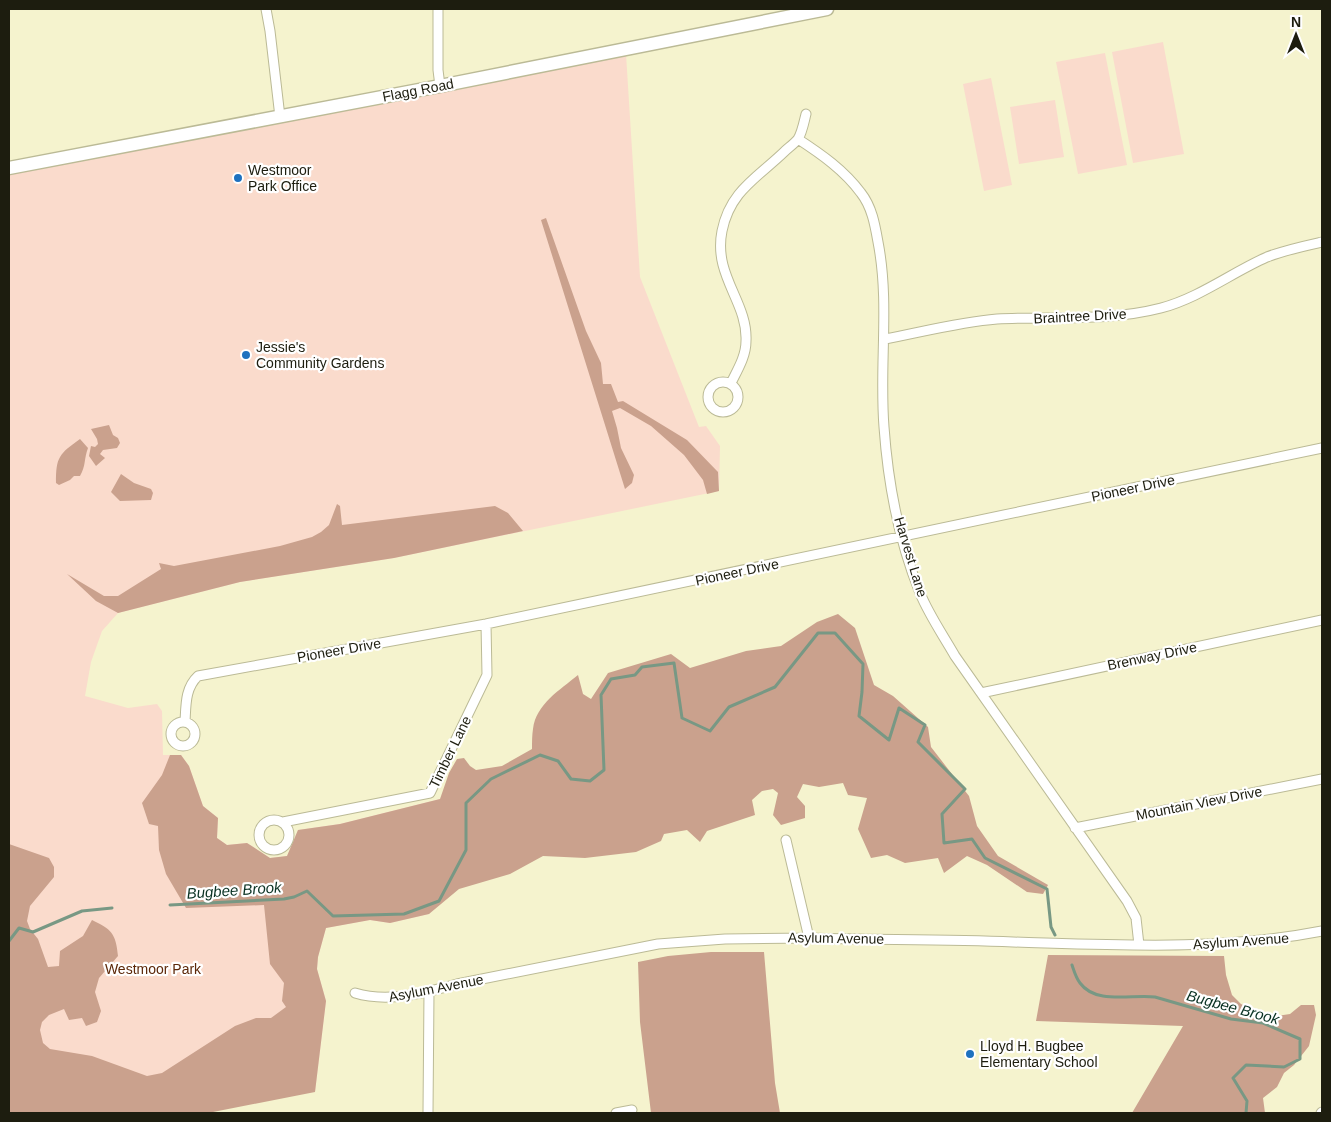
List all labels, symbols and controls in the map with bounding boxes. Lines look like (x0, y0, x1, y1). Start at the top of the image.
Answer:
north arrow (1271, 10, 1321, 60)
text: N (1291, 14, 1301, 30)
street label: Flagg Road (381, 75, 455, 105)
place label: Westmoor Park Office (248, 162, 317, 194)
marker: Westmoor Park Office (232, 172, 244, 184)
street label: Braintree Drive (1033, 306, 1127, 326)
place label: Jessie's Community Gardens (256, 339, 384, 371)
marker: Jessie's Community Gardens (240, 349, 252, 361)
street label: Pioneer Drive (1090, 471, 1176, 505)
street label: Harvest Lane (891, 515, 931, 599)
street label: Pioneer Drive (694, 555, 780, 589)
street label: Pioneer Drive (296, 635, 382, 665)
street label: Brenway Drive (1106, 639, 1198, 673)
street label: Timber Lane (426, 713, 474, 791)
street label: Mountain View Drive (1135, 783, 1264, 823)
water label: Bugbee Brook (186, 878, 284, 902)
street label: Asylum Avenue (788, 929, 884, 947)
street label: Asylum Avenue (1192, 930, 1290, 952)
park label: Westmoor Park (105, 961, 202, 977)
street label: Asylum Avenue (387, 971, 485, 1005)
water label: Bugbee Brook (1185, 986, 1283, 1028)
place label: Lloyd H. Bugbee Elementary School (980, 1038, 1098, 1070)
marker: Lloyd H. Bugbee Elementary School (964, 1048, 976, 1060)

